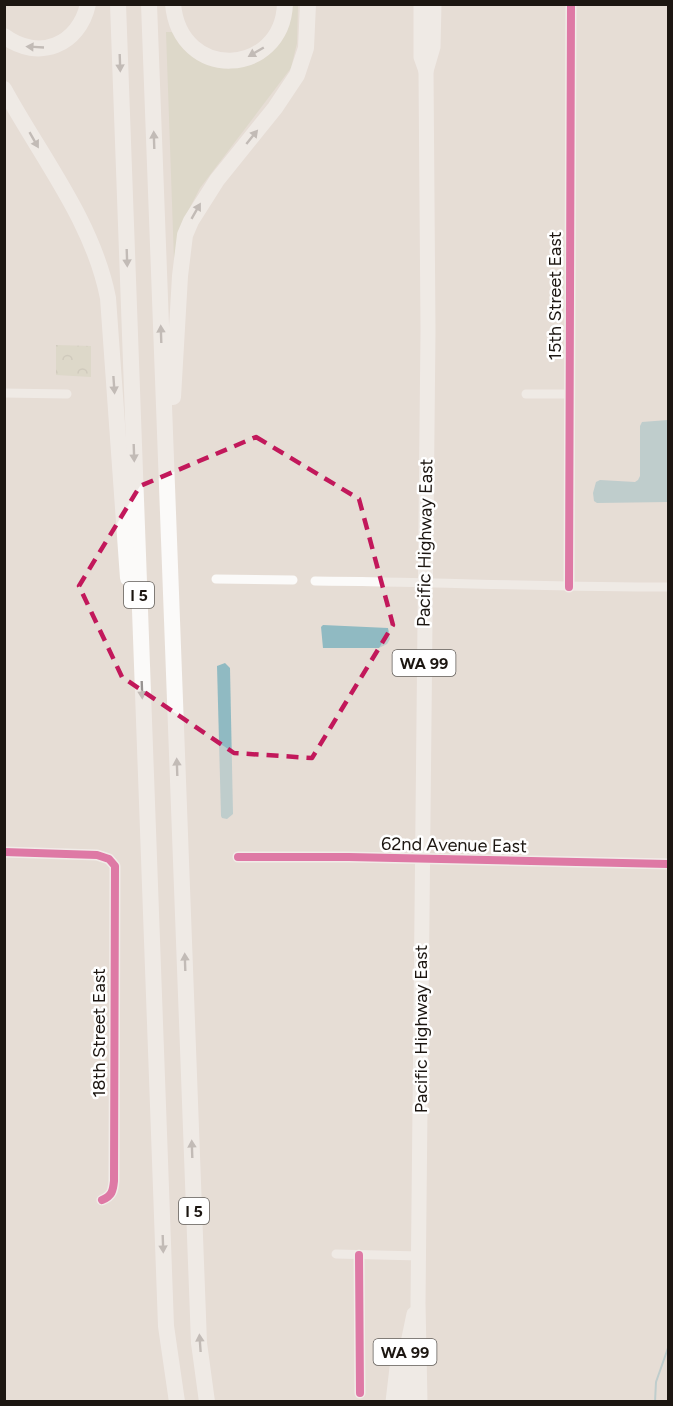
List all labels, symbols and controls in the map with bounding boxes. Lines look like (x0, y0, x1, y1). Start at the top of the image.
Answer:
one-way arrow (26, 43, 45, 52)
one-way arrow (247, 47, 264, 57)
one-way arrow (115, 53, 124, 72)
one-way arrow (149, 130, 159, 149)
one-way arrow (245, 130, 257, 145)
one-way arrow (28, 132, 39, 148)
one-way arrow (191, 203, 202, 219)
street label: 15th Street East (544, 231, 566, 360)
one-way arrow (122, 248, 131, 267)
one-way arrow (156, 325, 165, 344)
one-way arrow (109, 375, 119, 394)
one-way arrow (129, 443, 138, 462)
street label: Pacific Highway East (413, 458, 437, 627)
road number: I 5 (124, 582, 154, 608)
road number: WA 99 (392, 650, 456, 676)
one-way arrow (137, 680, 146, 699)
one-way arrow (172, 758, 182, 777)
street label: 62nd Avenue East (381, 833, 527, 857)
street label: Pacific Highway East (410, 945, 432, 1113)
one-way arrow (180, 953, 189, 972)
street label: 18th Street East (88, 968, 110, 1098)
one-way arrow (187, 1139, 196, 1158)
road number: I 5 (179, 1198, 209, 1224)
one-way arrow (158, 1234, 168, 1253)
one-way arrow (195, 1334, 204, 1353)
road number: WA 99 (374, 1339, 436, 1365)

